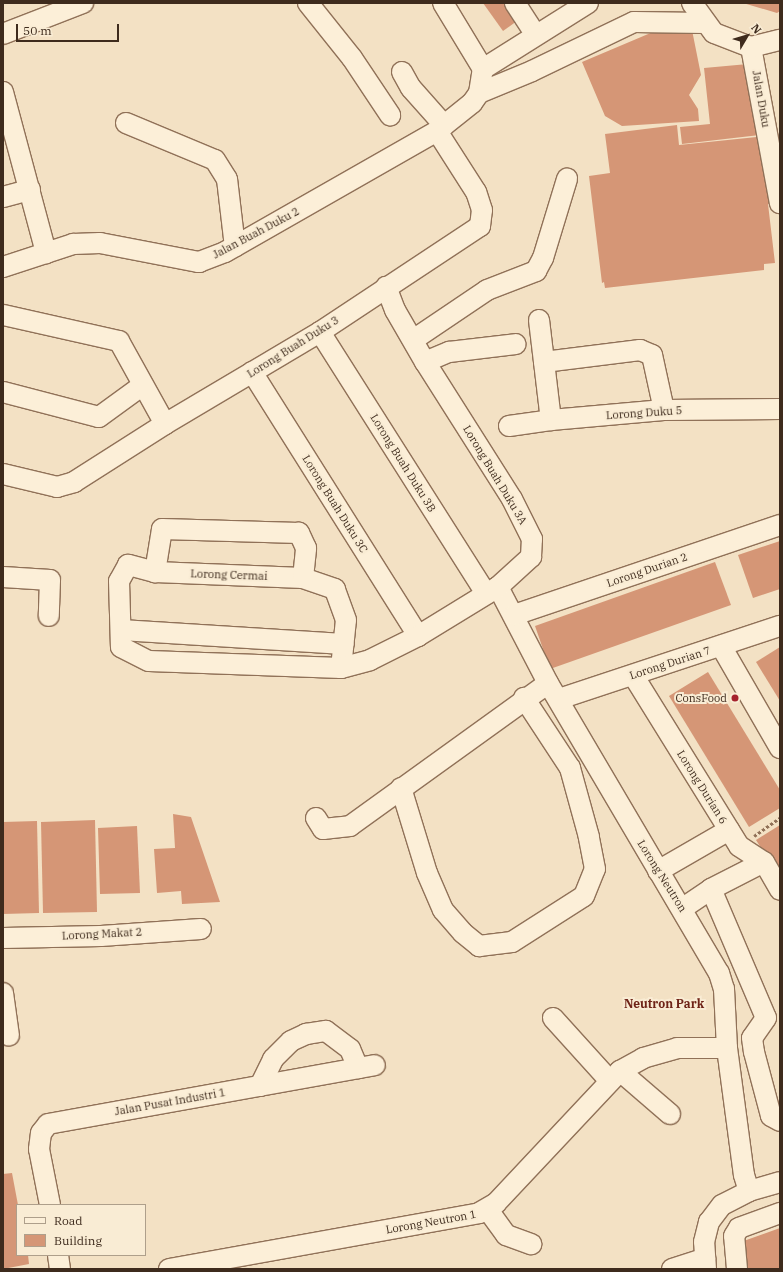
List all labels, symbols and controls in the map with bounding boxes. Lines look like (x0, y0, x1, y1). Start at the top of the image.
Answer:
scale bar (18, 16, 121, 42)
north arrow (727, 16, 767, 56)
text: N (748, 21, 765, 36)
text: 50 m (23, 23, 52, 38)
street label: Jalan Duku (750, 70, 772, 128)
street label: Jalan Buah Duku 2 (210, 205, 302, 261)
street label: Lorong Buah Duku 3 (245, 313, 341, 381)
street label: Lorong Duku 5 (606, 404, 682, 422)
street label: Lorong Buah Duku 3B (367, 412, 439, 514)
street label: Lorong Buah Duku 3A (460, 423, 530, 527)
street label: Lorong Buah Duku 3C (299, 453, 371, 555)
street label: Lorong Durian 2 (605, 550, 689, 590)
street label: Lorong Cermai (190, 567, 268, 583)
street label: Lorong Durian 7 (628, 644, 712, 682)
place label: ConsFood (676, 691, 727, 705)
marker: ConsFood (730, 693, 740, 703)
street label: Lorong Durian 6 (674, 748, 730, 826)
street label: Lorong Neutron (635, 837, 689, 915)
street label: Lorong Makat 2 (62, 925, 142, 943)
district label: Neutron Park (624, 997, 704, 1011)
street label: Jalan Pusat Industri 1 (114, 1086, 226, 1118)
legend (16, 1204, 146, 1256)
street label: Lorong Neutron 1 (385, 1208, 477, 1236)
text: Road (54, 1213, 83, 1228)
text: Building (54, 1233, 102, 1248)

